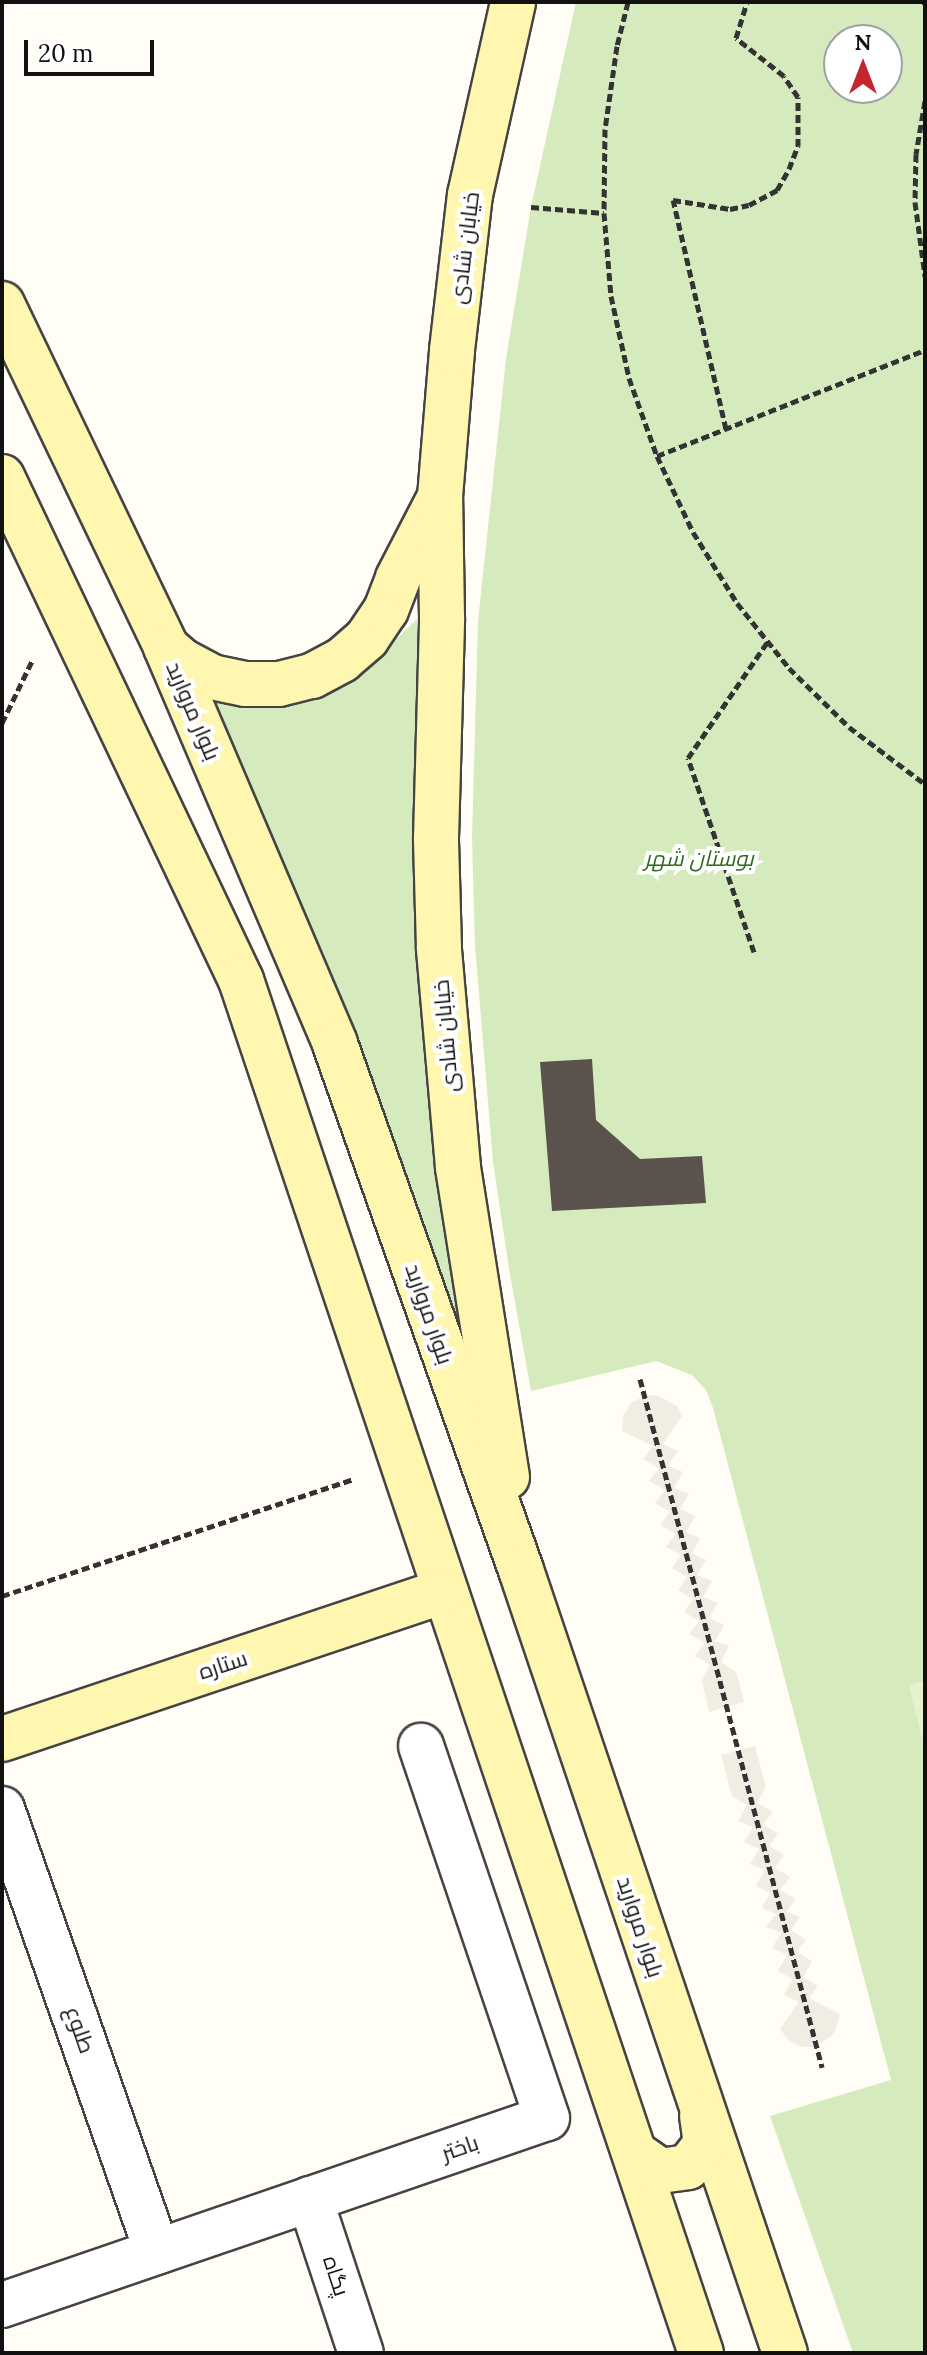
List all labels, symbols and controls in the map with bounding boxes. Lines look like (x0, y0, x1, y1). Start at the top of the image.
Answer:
scale bar (28, 24, 158, 74)
north arrow (823, 24, 903, 104)
text: N (854, 28, 872, 56)
text: 20 m (38, 38, 94, 69)
street label: خیابان شادی (445, 190, 485, 306)
street label: بلوار مروارید (160, 658, 226, 764)
park label: بوستان شهر (644, 846, 754, 872)
street label: خیابان شادی (428, 979, 464, 1093)
street label: بلوار مروارید (399, 1260, 459, 1368)
street label: ستاره (195, 1645, 251, 1685)
street label: بلوار مروارید (611, 1873, 669, 1981)
street label: طلوع (60, 2003, 100, 2057)
street label: باختر (438, 2129, 482, 2167)
street label: پگاه (317, 2253, 355, 2299)

